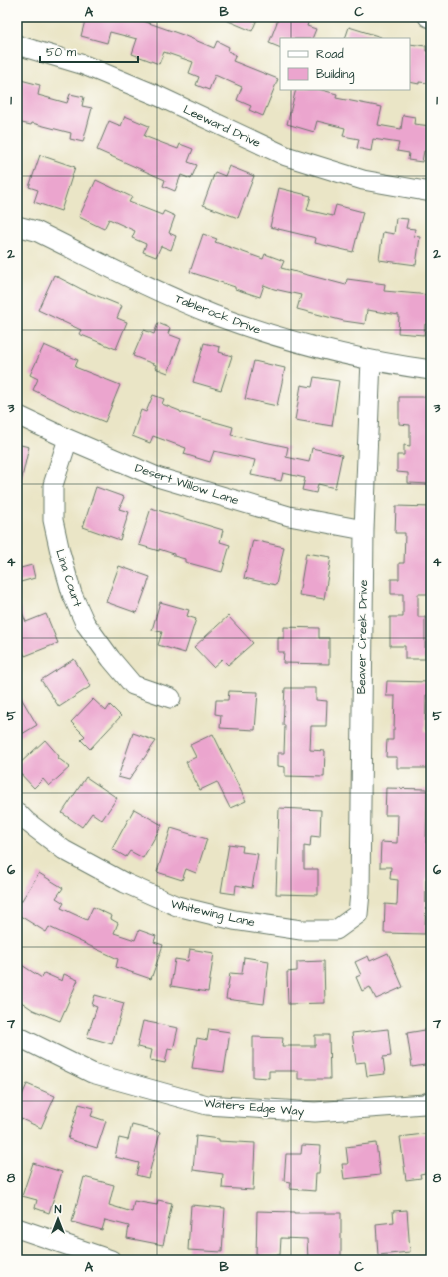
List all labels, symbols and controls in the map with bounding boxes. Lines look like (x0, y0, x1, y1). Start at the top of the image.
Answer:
text: A (85, 3, 94, 21)
text: B (219, 3, 229, 21)
text: C (354, 3, 364, 21)
scale bar (40, 38, 138, 64)
legend (280, 38, 410, 90)
text: 50 m (46, 44, 77, 61)
text: Road (316, 46, 344, 63)
text: Building (316, 66, 354, 84)
text: 1 (10, 91, 12, 109)
text: 1 (436, 91, 438, 109)
street label: Leeward Drive (180, 101, 264, 152)
text: 2 (6, 245, 15, 263)
text: 2 (432, 245, 441, 263)
street label: Tablerock Drive (172, 290, 264, 339)
text: 3 (7, 399, 15, 417)
text: 3 (433, 399, 441, 417)
street label: Desert Willow Lane (133, 460, 241, 509)
street label: Lina Court (51, 547, 86, 609)
text: 4 (7, 553, 16, 571)
text: 4 (433, 553, 442, 571)
street label: Beaver Creek Drive (353, 579, 372, 694)
text: 5 (6, 707, 16, 725)
text: 5 (432, 707, 442, 725)
text: 6 (7, 861, 16, 879)
text: 6 (433, 861, 442, 879)
street label: Whitewing Lane (169, 896, 257, 933)
text: 7 (6, 1015, 16, 1033)
text: 7 (432, 1015, 442, 1033)
street label: Waters Edge Way (203, 1095, 305, 1121)
text: 8 (7, 1169, 16, 1187)
text: 8 (433, 1169, 442, 1187)
north arrow (38, 1199, 78, 1239)
text: N (55, 1202, 62, 1217)
text: A (85, 1258, 94, 1276)
text: B (219, 1258, 229, 1276)
text: C (354, 1258, 364, 1276)

